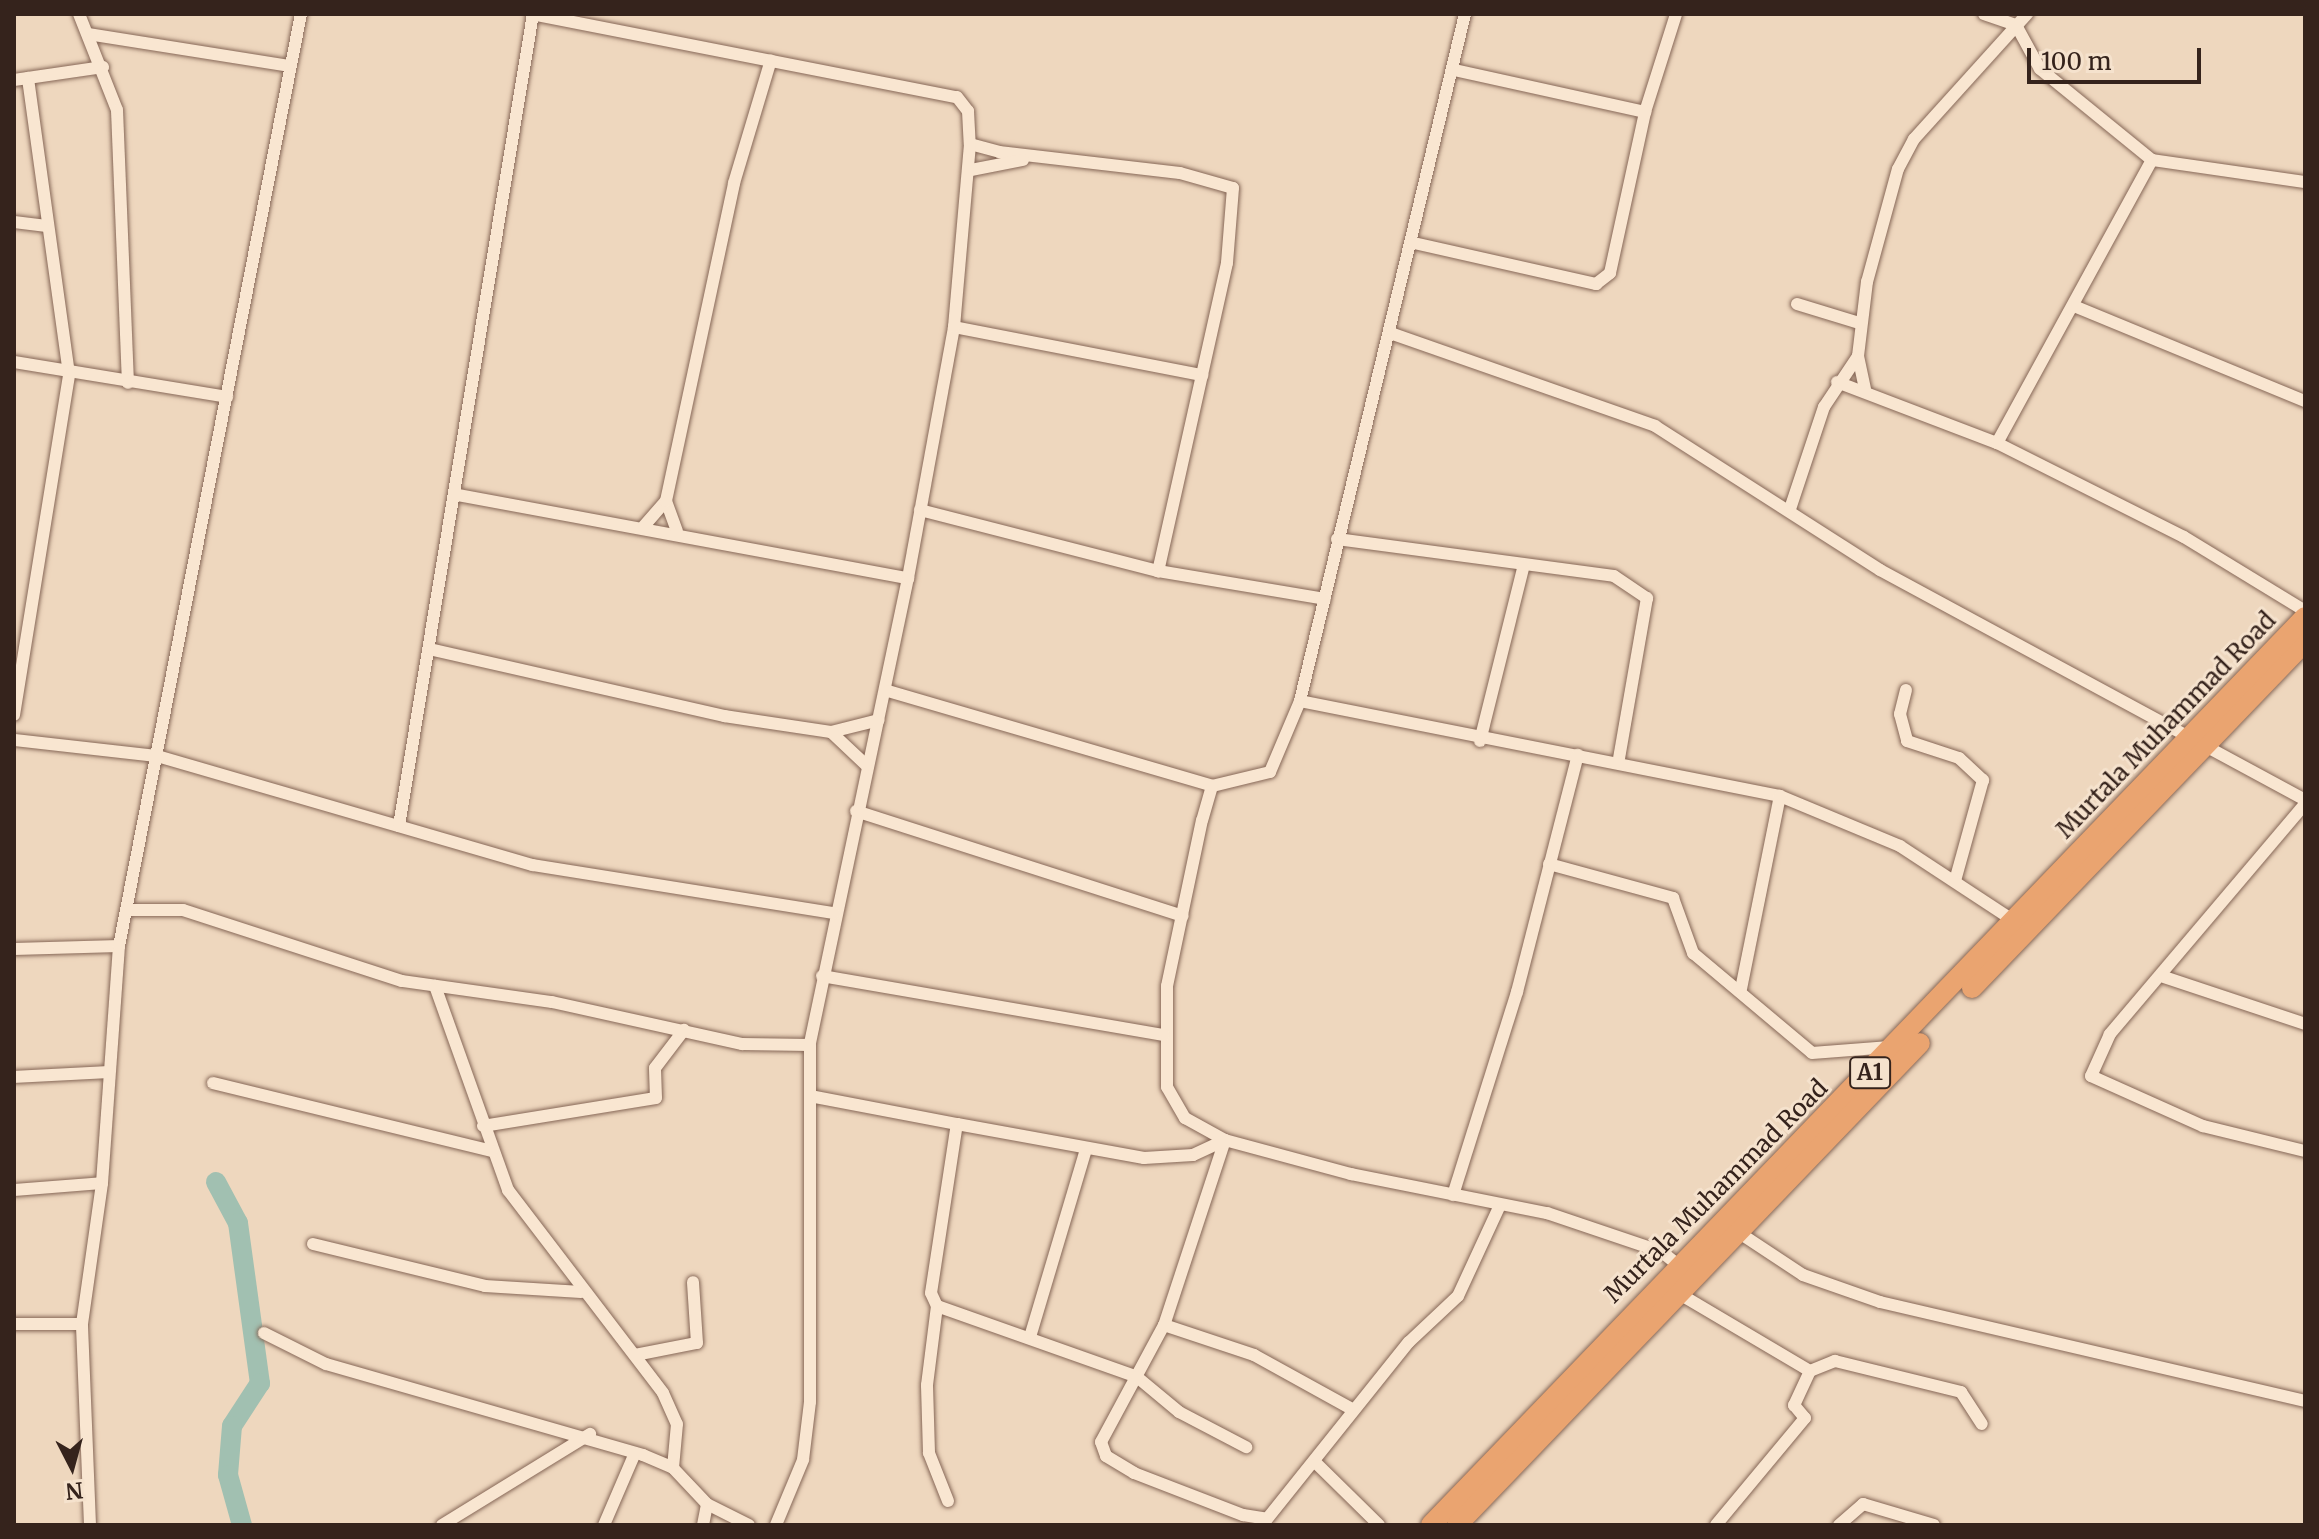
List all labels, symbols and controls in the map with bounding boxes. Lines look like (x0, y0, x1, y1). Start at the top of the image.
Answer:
scale bar (2031, 32, 2205, 82)
text: 100 m (2041, 46, 2111, 77)
street label: Murtala Muhammad Road (2050, 606, 2282, 844)
road number: A1 (1848, 1055, 1892, 1091)
street label: Murtala Muhammad Road (1599, 1074, 1833, 1308)
north arrow (32, 1427, 112, 1507)
text: N (64, 1476, 85, 1506)

